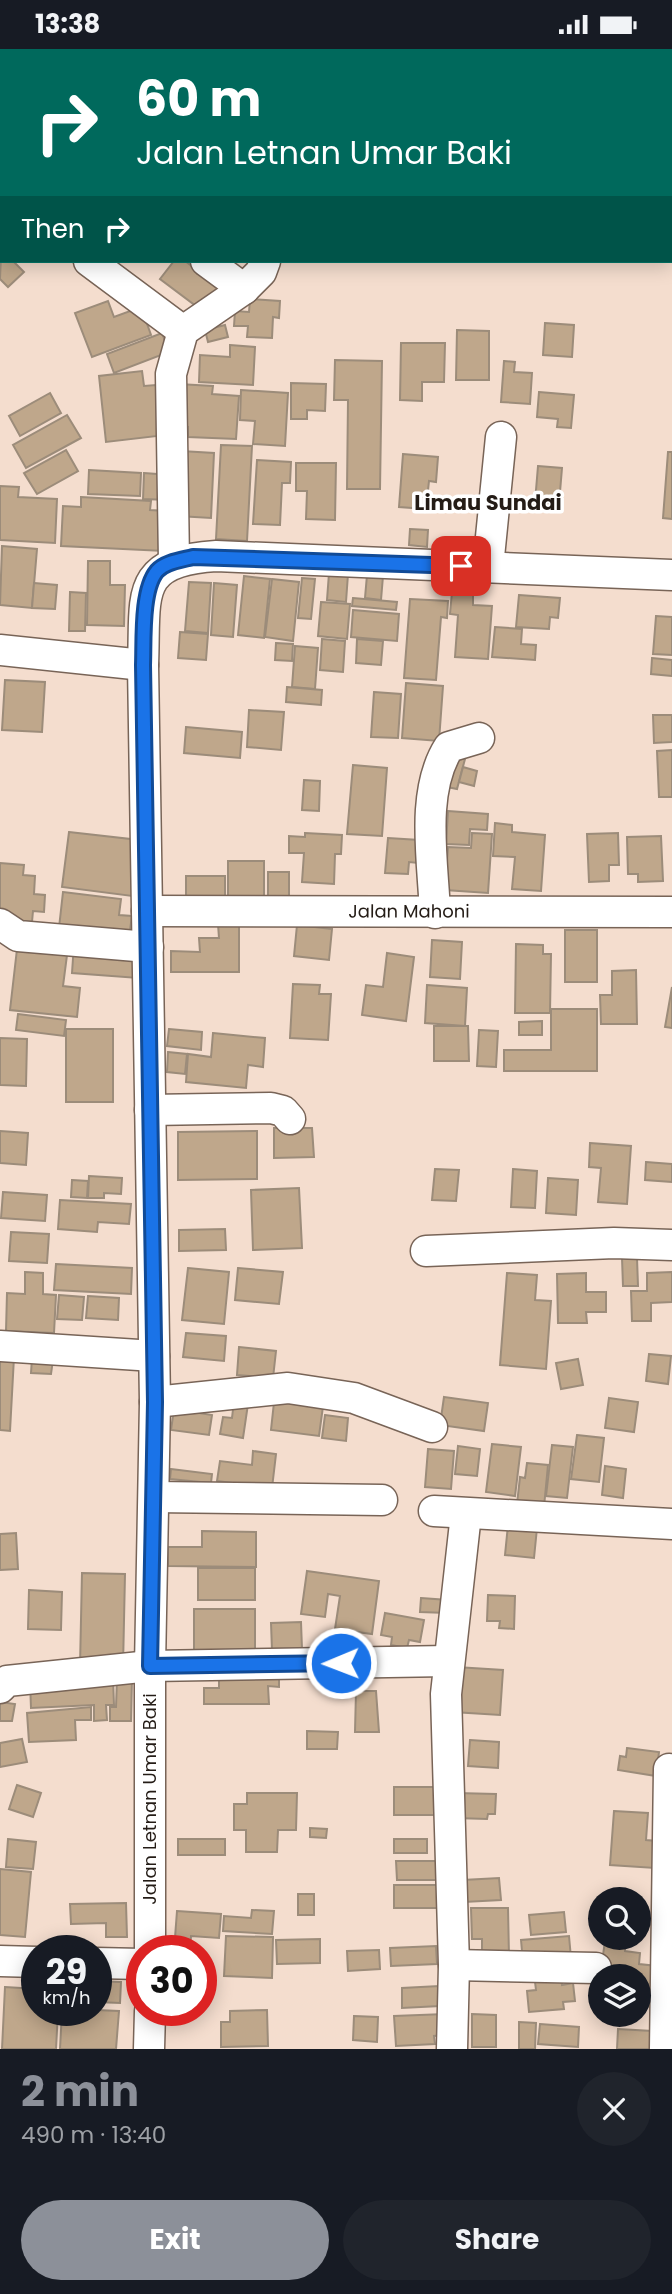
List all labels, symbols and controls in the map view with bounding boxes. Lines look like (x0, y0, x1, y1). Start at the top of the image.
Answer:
text: 13:38 (35, 6, 100, 42)
text: 60 m (136, 65, 261, 133)
icon: right (21, 77, 112, 168)
text: Jalan Letnan Umar Baki (136, 130, 512, 175)
icon: right (98, 210, 136, 248)
text: Then (21, 211, 84, 247)
district label: Limau Sundai (414, 488, 562, 517)
pin (431, 536, 491, 596)
icon: arrive (442, 547, 480, 585)
street label: Jalan Mahoni (348, 898, 470, 924)
position arrow (304, 1626, 378, 1700)
street label: Jalan Letnan Umar Baki (137, 1693, 162, 1905)
map controls (588, 1887, 651, 2027)
button: search (588, 1887, 651, 1950)
speed limit sign: 30 (126, 1935, 217, 2026)
text: 29 (46, 1947, 87, 1996)
button: layers (588, 1964, 651, 2027)
text: km/h (43, 1985, 90, 2010)
text: 2 min (21, 2062, 139, 2121)
button: close (577, 2072, 651, 2146)
text: 490 m · 13:40 (21, 2119, 166, 2151)
button: Exit (21, 2200, 329, 2280)
button: Share (343, 2200, 651, 2280)

